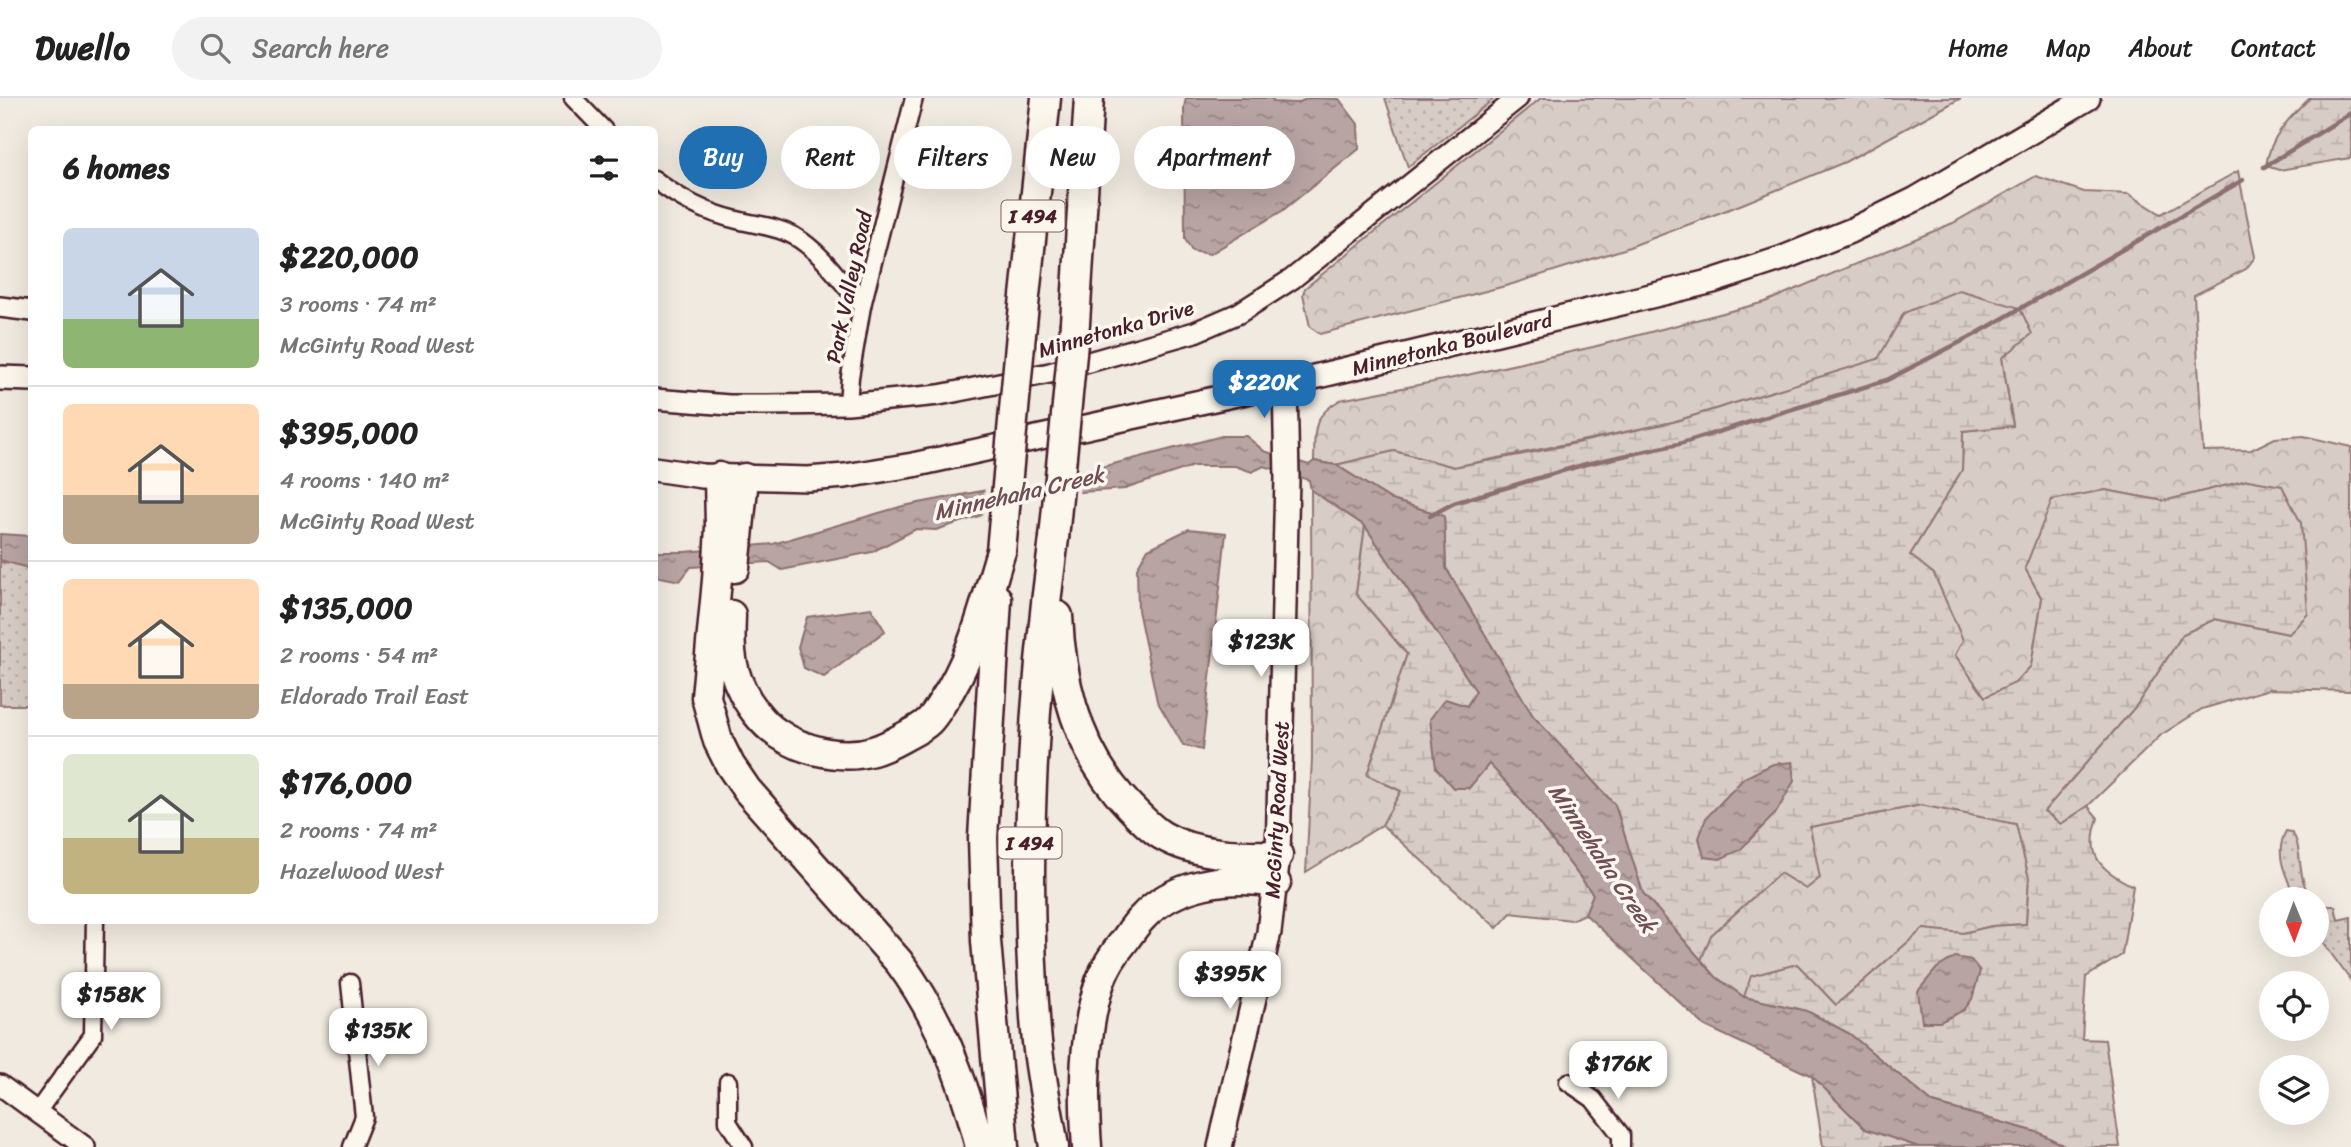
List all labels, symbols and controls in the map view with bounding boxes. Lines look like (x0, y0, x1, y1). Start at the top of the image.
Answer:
search box (172, 17, 662, 80)
text: Dwello (35, 19, 130, 77)
text: Search here (252, 25, 389, 71)
text: Home (1948, 27, 2008, 69)
text: Map (2046, 27, 2090, 69)
text: About (2128, 27, 2193, 69)
text: Contact (2231, 27, 2316, 69)
icon: search (196, 29, 234, 67)
chip: Buy (679, 126, 767, 189)
chip: Rent (781, 126, 880, 189)
chip: Filters (894, 126, 1012, 189)
chip: New (1026, 126, 1120, 189)
chip: Apartment (1134, 126, 1295, 189)
text: 6 homes (63, 141, 170, 195)
icon: filters (585, 149, 623, 187)
road number: I 494 (1002, 200, 1064, 232)
street label: Park Valley Road (814, 205, 884, 367)
text: $220,000 (280, 230, 419, 284)
icon: home (119, 256, 203, 340)
text: 3 rooms · 74 m² (280, 284, 437, 325)
street label: Minnetonka Drive (1034, 289, 1198, 369)
street label: Minnetonka Boulevard (1348, 300, 1558, 387)
text: McGinty Road West (280, 325, 475, 366)
pin: $220K (1215, 360, 1313, 420)
text: $220K (1229, 362, 1299, 403)
text: $395,000 (280, 406, 418, 460)
icon: home (119, 432, 203, 516)
water label: Minnehaha Creek (930, 454, 1110, 533)
text: 4 rooms · 140 m² (280, 460, 450, 501)
text: McGinty Road West (280, 501, 475, 542)
text: $135,000 (280, 581, 413, 635)
icon: home (119, 607, 203, 691)
pin: $123K (1212, 620, 1310, 679)
text: $123K (1228, 621, 1294, 662)
text: 2 rooms · 54 m² (280, 635, 438, 676)
text: Eldorado Trail East (280, 676, 469, 717)
street label: McGinty Road West (1253, 720, 1301, 900)
text: $176,000 (280, 756, 412, 810)
water label: Minnehaha Creek (1537, 775, 1669, 943)
icon: home (119, 782, 203, 866)
text: 2 rooms · 74 m² (280, 810, 437, 851)
road number: I 494 (998, 828, 1062, 858)
text: Hazelwood West (280, 851, 444, 892)
north arrow (2259, 887, 2329, 957)
map controls (2259, 887, 2329, 1125)
pin: $395K (1181, 951, 1279, 1011)
text: $395K (1195, 953, 1265, 994)
button: locate (2259, 971, 2329, 1041)
pin: $158K (62, 972, 160, 1032)
text: $158K (77, 974, 145, 1015)
pin: $135K (329, 1009, 427, 1068)
text: $135K (345, 1010, 411, 1051)
pin: $176K (1569, 1042, 1667, 1101)
text: $176K (1585, 1043, 1651, 1084)
button: layers (2259, 1055, 2329, 1125)

